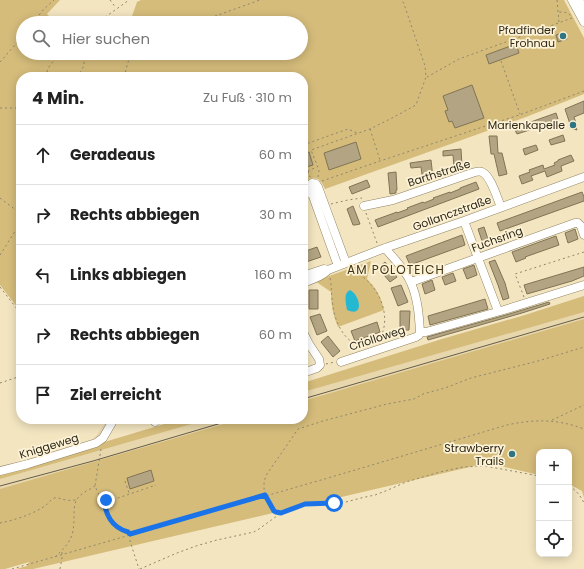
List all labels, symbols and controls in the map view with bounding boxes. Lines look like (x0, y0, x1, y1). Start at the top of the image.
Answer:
search box (16, 16, 308, 60)
place label: Pfadfinder Frohnau (498, 22, 555, 51)
icon: search (30, 27, 52, 49)
text: Hier suchen (62, 28, 150, 49)
marker: Pfadfinder Frohnau (558, 31, 568, 41)
text: 4 Min. (32, 86, 84, 110)
text: Zu Fuß · 310 m (203, 88, 292, 107)
place label: Marienkapelle (488, 117, 565, 133)
marker: Marienkapelle (568, 120, 578, 130)
icon: ahead (32, 144, 54, 166)
text: Geradeaus (70, 144, 155, 165)
text: 60 m (259, 145, 292, 164)
street label: Barthstraße (406, 155, 473, 191)
street label: Gollanczstraße (410, 191, 494, 235)
icon: right (32, 204, 54, 226)
text: Rechts abbiegen (70, 204, 200, 225)
text: 30 m (259, 205, 292, 224)
street label: Fuchsring (469, 222, 525, 256)
district label: AM POLOTEICH (347, 261, 445, 278)
icon: left (32, 264, 54, 286)
text: Links abbiegen (70, 264, 186, 285)
text: 160 m (255, 265, 292, 284)
street label: Criolloweg (347, 321, 407, 355)
icon: right (32, 324, 54, 346)
text: Rechts abbiegen (70, 324, 200, 345)
text: 60 m (259, 325, 292, 344)
icon: arrive (32, 384, 54, 406)
text: Ziel erreicht (70, 384, 161, 405)
street label: Kniggeweg (17, 429, 81, 463)
place label: Strawberry Trails (444, 440, 505, 469)
marker: Strawberry Trails (507, 449, 517, 459)
map controls (536, 449, 572, 557)
button: + (536, 449, 572, 485)
button: − (536, 485, 572, 521)
route end (97, 491, 115, 509)
route start (325, 494, 343, 512)
button: locate (536, 521, 572, 557)

